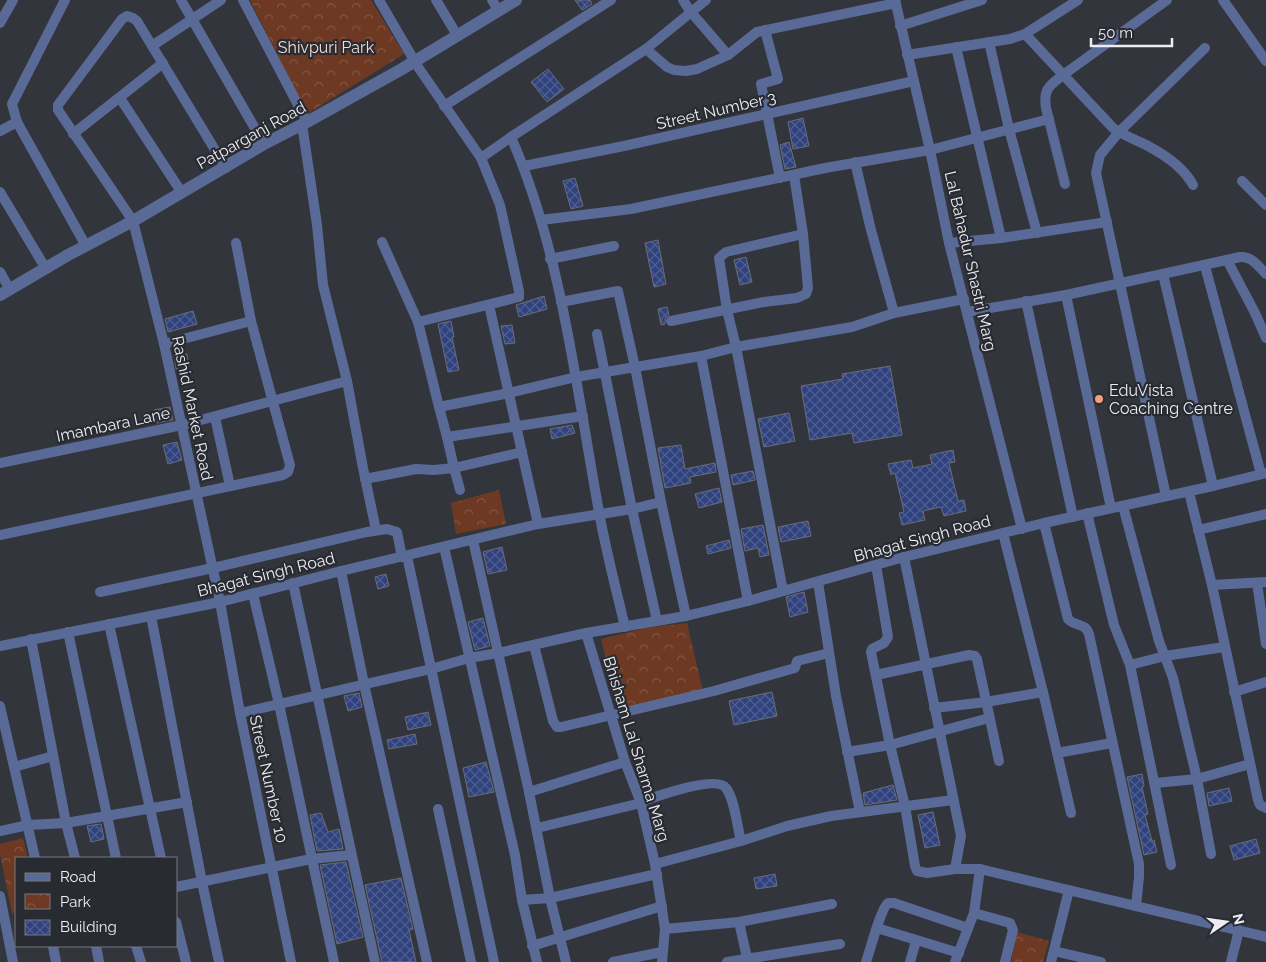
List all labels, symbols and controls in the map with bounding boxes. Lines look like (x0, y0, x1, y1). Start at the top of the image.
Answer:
scale bar (1091, 15, 1172, 47)
text: 50 m (1098, 24, 1133, 42)
park label: Shivpuri Park (278, 38, 375, 57)
street label: Street Number 3 (654, 87, 778, 133)
street label: Patparganj Road (193, 98, 309, 173)
street label: Lal Bahadur Shastri Marg (941, 169, 1000, 353)
street label: Rashid Market Road (168, 334, 217, 482)
place label: EduVista Coaching Centre (1109, 381, 1233, 418)
marker: EduVista Coaching Centre (1093, 393, 1105, 405)
street label: Imambara Lane (54, 403, 172, 446)
street label: Bhagat Singh Road (852, 511, 993, 566)
street label: Bhagat Singh Road (195, 548, 337, 601)
street label: Bhisham Lal Sharma Marg (599, 654, 674, 844)
street label: Street Number 10 (246, 713, 291, 845)
legend (15, 857, 178, 947)
text: Road (60, 868, 96, 886)
text: Park (60, 893, 91, 911)
north arrow (1201, 897, 1251, 947)
text: N (1230, 912, 1248, 926)
text: Building (60, 918, 117, 936)

